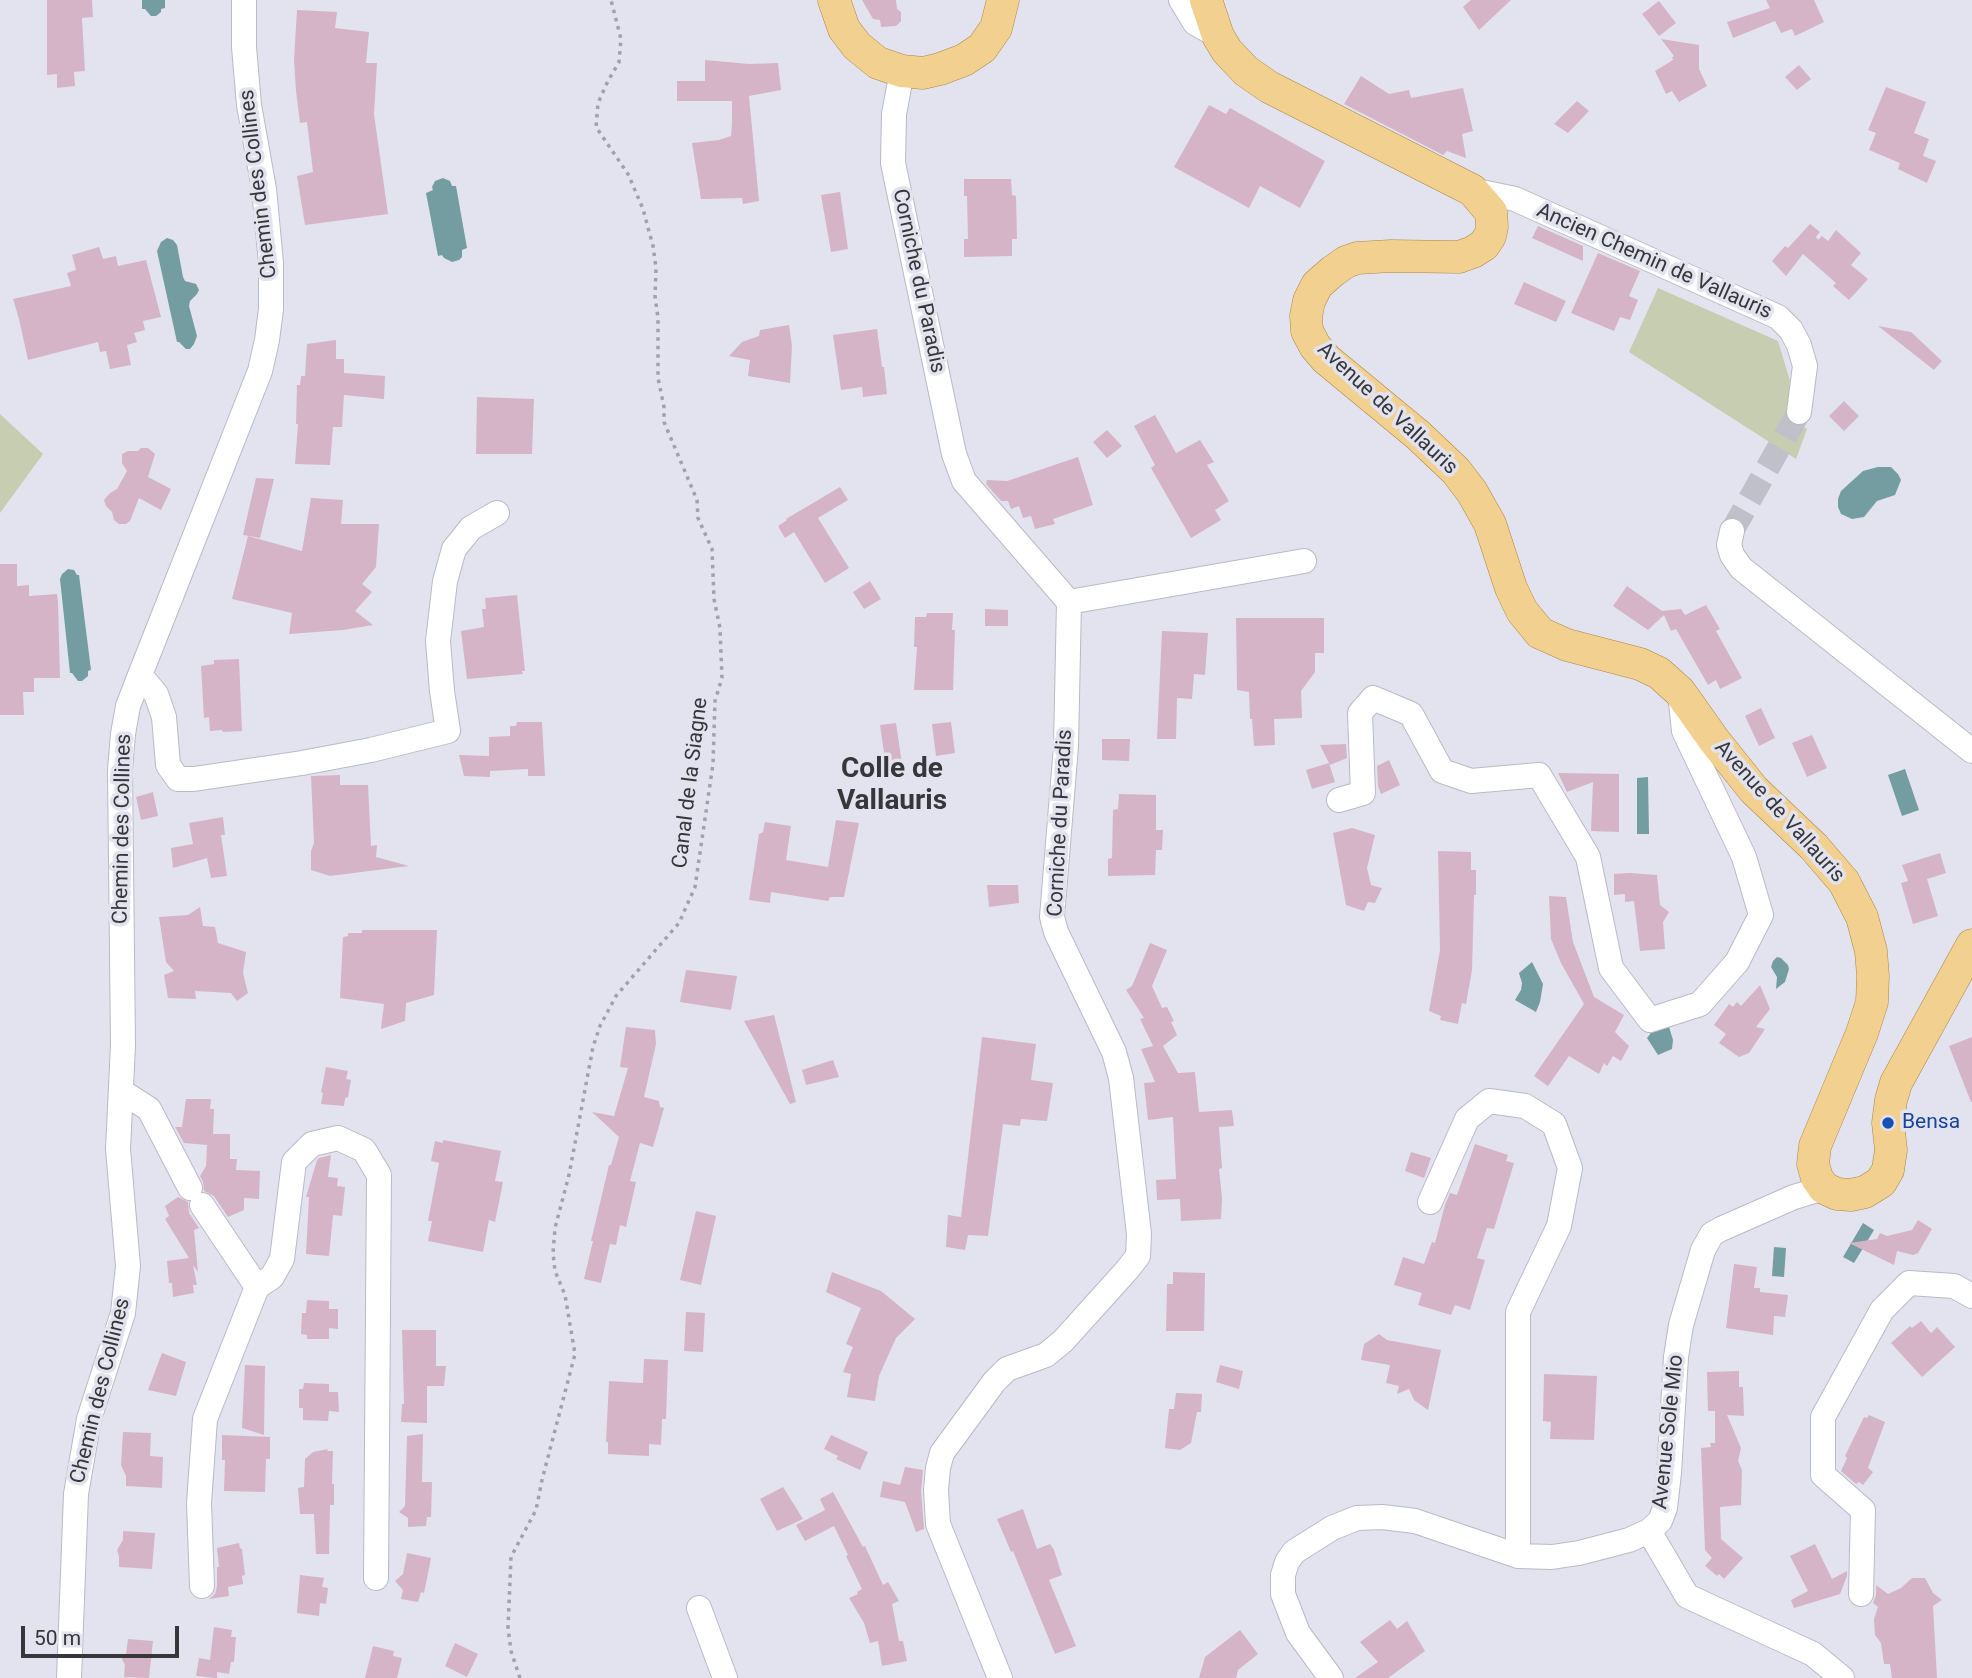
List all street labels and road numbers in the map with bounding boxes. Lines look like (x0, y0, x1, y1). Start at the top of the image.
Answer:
street label: Chemin des Collines (235, 88, 283, 280)
street label: Corniche du Paradis (886, 187, 950, 375)
street label: Ancien Chemin de Vallauris (1532, 199, 1776, 325)
street label: Avenue de Vallauris (1312, 337, 1462, 481)
street label: Canal de la Siagne (668, 696, 714, 870)
street label: Corniche du Paradis (1044, 729, 1078, 917)
street label: Chemin des Collines (109, 734, 137, 924)
street label: Avenue de Vallauris (1709, 736, 1849, 888)
street label: Chemin des Collines (66, 1296, 136, 1486)
street label: Avenue Sole Mio (1648, 1354, 1690, 1510)

